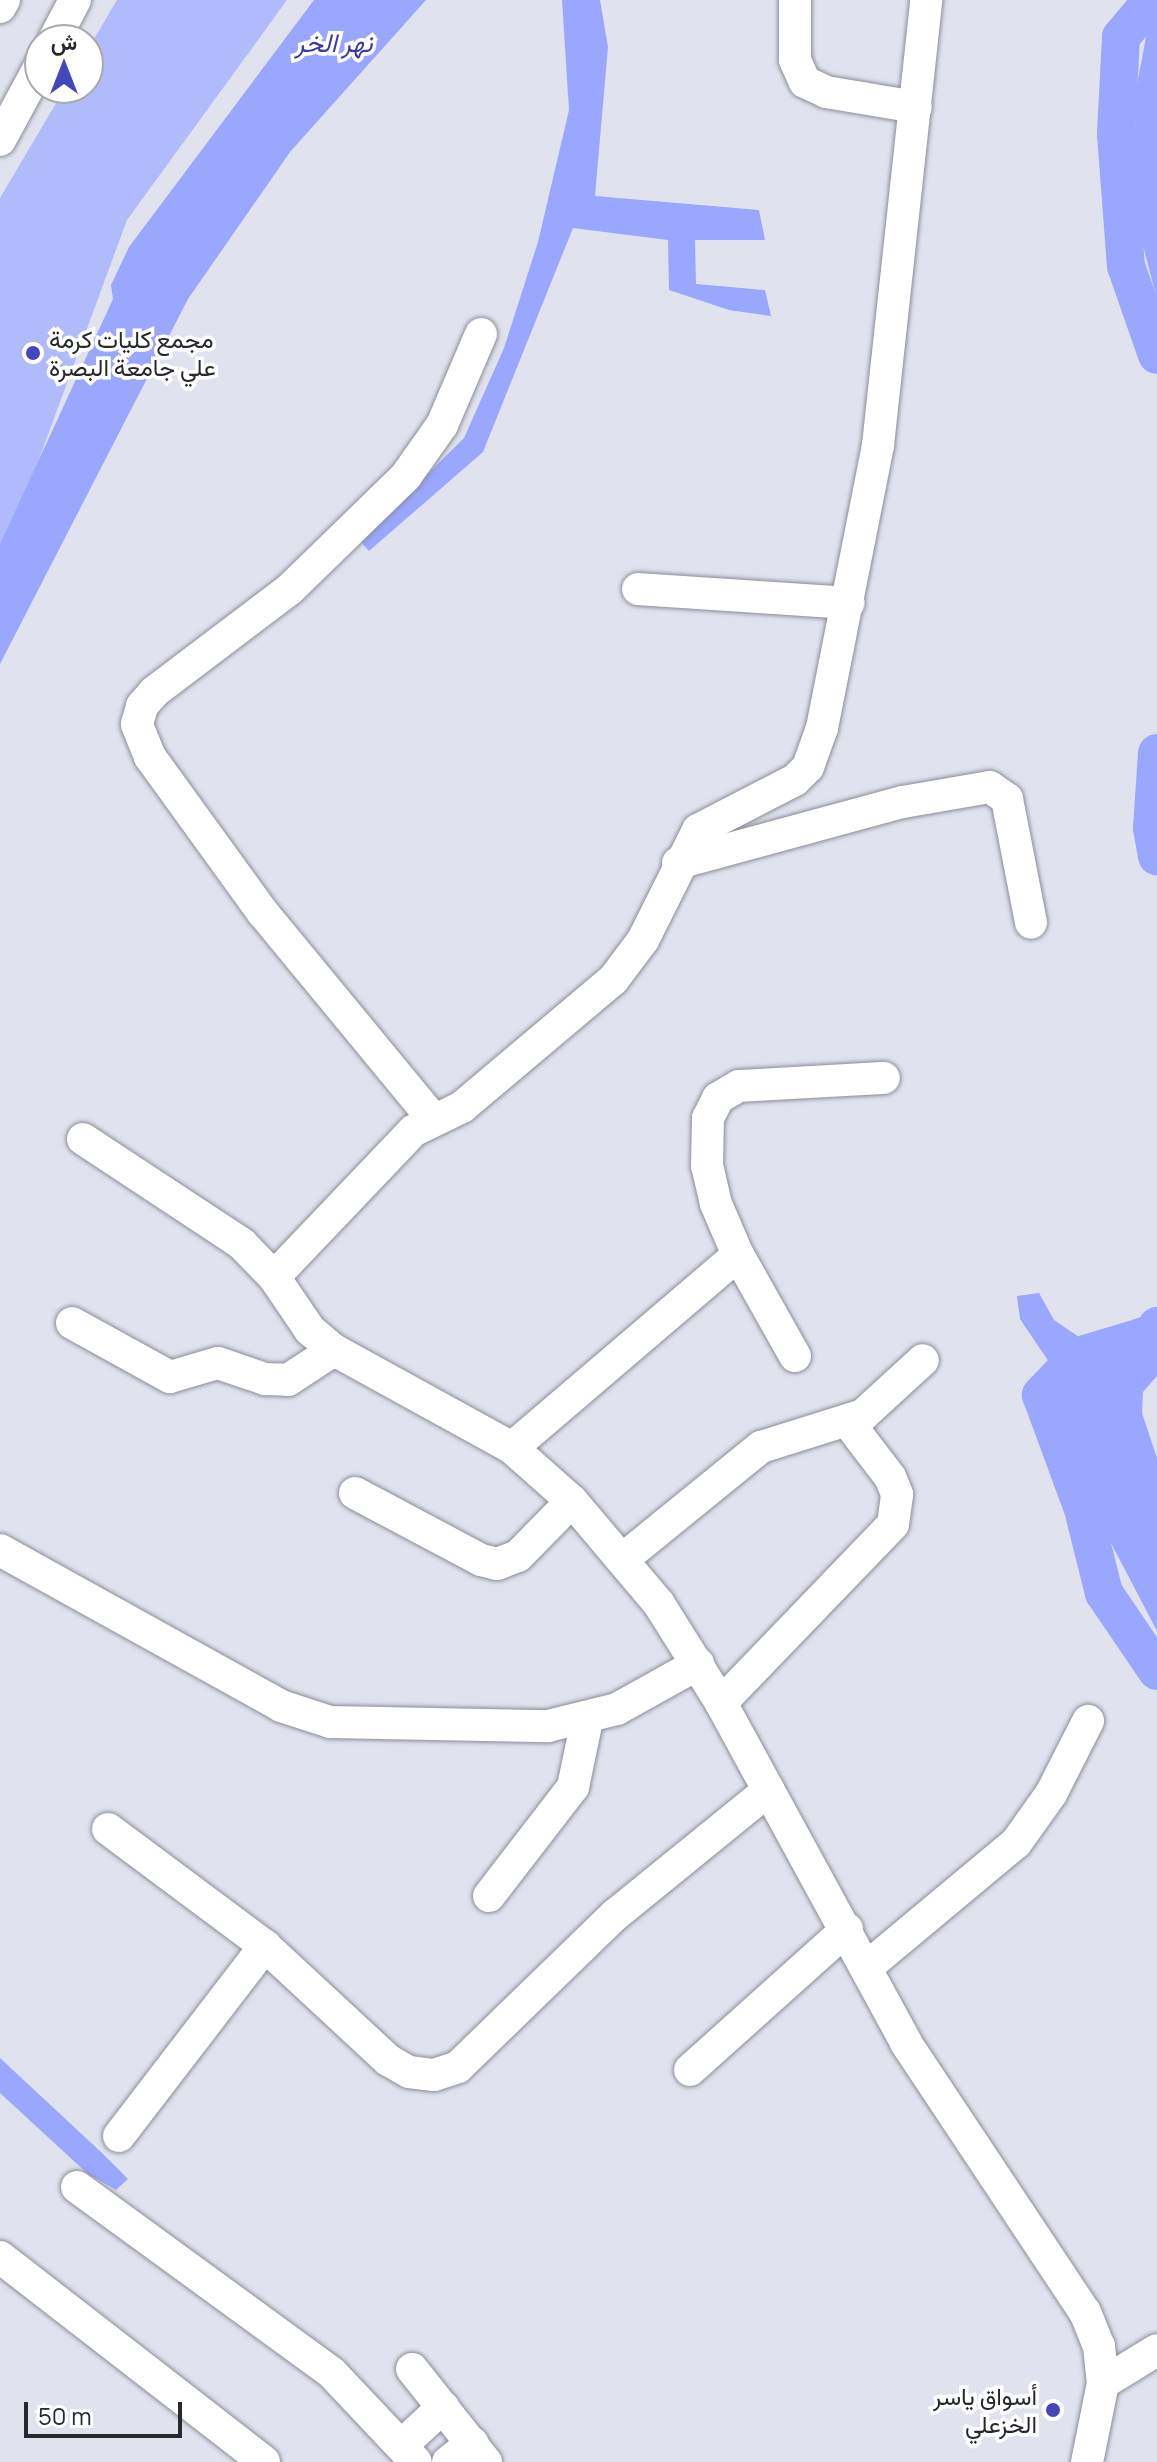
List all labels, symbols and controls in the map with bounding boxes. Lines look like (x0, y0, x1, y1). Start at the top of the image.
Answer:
north arrow (24, 24, 104, 104)
text: ش (51, 27, 77, 57)
water label: نهر الخر (296, 27, 372, 59)
place label: مجمع كليات كرمة علي جامعة البصرة (49, 325, 216, 381)
marker: مجمع كليات كرمة علي جامعة البصرة (24, 344, 42, 362)
place label: أسواق ياسر الخزعلي (933, 2382, 1037, 2438)
scale bar (28, 2386, 186, 2436)
text: 50 m (38, 2399, 92, 2432)
marker: أسواق ياسر الخزعلي (1044, 2401, 1062, 2419)

